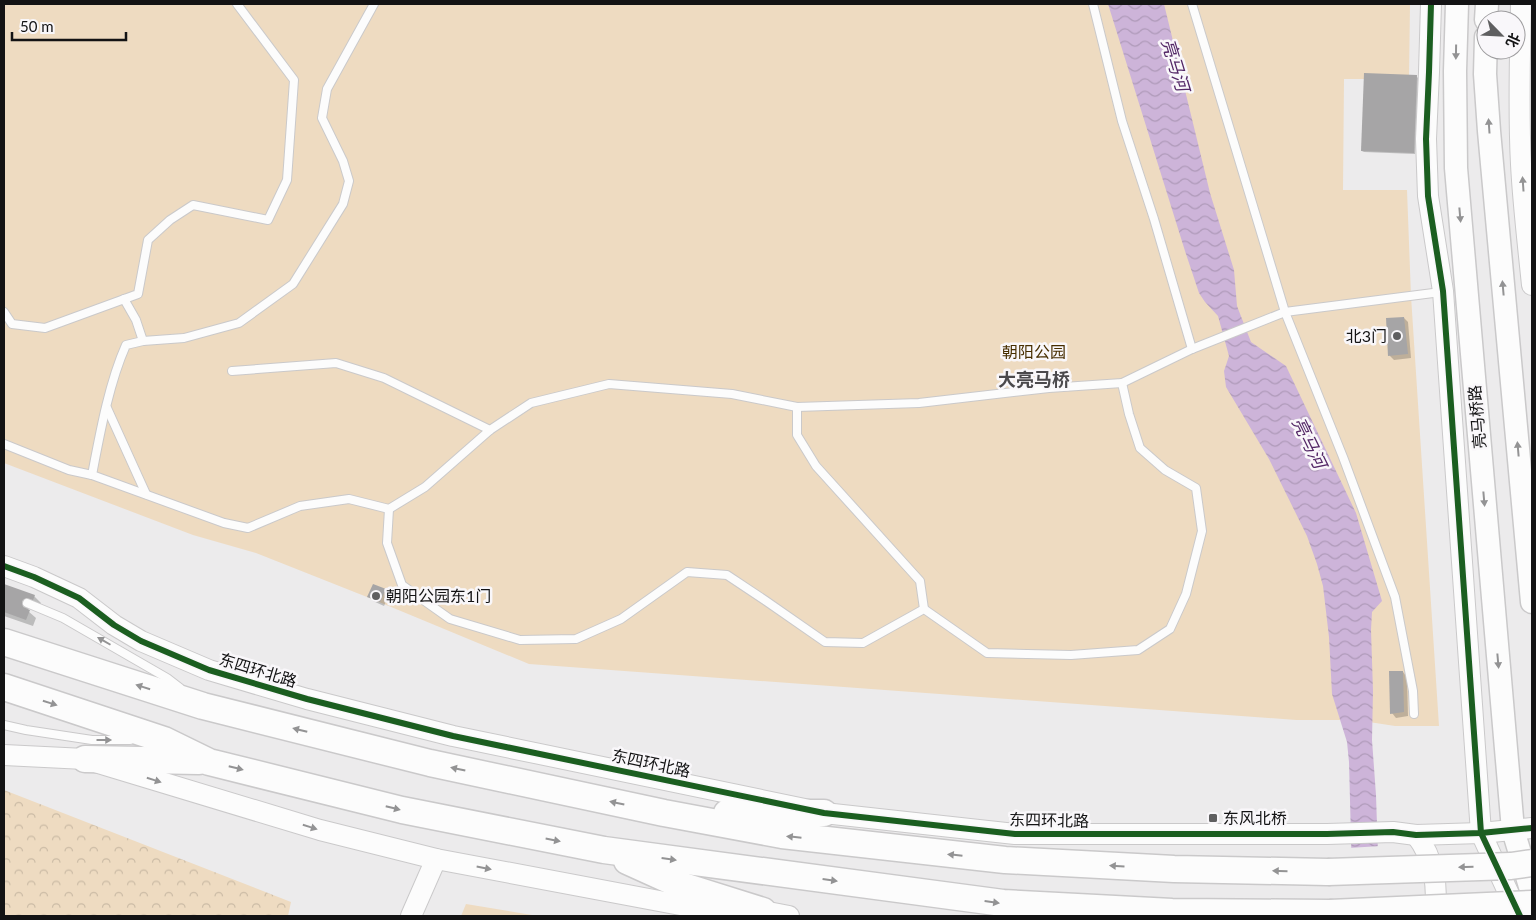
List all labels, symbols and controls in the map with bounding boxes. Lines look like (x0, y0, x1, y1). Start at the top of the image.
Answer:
scale bar (12, 10, 126, 42)
north arrow (1476, 10, 1526, 60)
text: 50 m (20, 17, 54, 35)
text: 北 (1503, 31, 1524, 50)
water label: 亮马河 (1158, 36, 1195, 97)
one-way arrow (1452, 45, 1460, 61)
one-way arrow (1484, 117, 1492, 133)
one-way arrow (1518, 176, 1526, 192)
one-way arrow (1456, 207, 1464, 223)
one-way arrow (1499, 279, 1507, 295)
place label: 北3门 (1346, 326, 1387, 345)
marker: 北3门 (1391, 330, 1403, 342)
park label: 朝阳公园 (1002, 342, 1066, 361)
district label: 大亮马桥 (998, 368, 1070, 390)
street label: 亮马桥路 (1464, 384, 1489, 450)
water label: 亮马河 (1288, 413, 1333, 474)
one-way arrow (1514, 441, 1522, 457)
one-way arrow (1481, 491, 1489, 507)
place label: 朝阳公园东1门 (386, 586, 491, 605)
marker: 朝阳公园东1门 (370, 590, 382, 602)
one-way arrow (97, 637, 110, 646)
street label: 东四环北路 (217, 649, 299, 690)
one-way arrow (1494, 653, 1502, 669)
one-way arrow (136, 683, 151, 690)
one-way arrow (43, 699, 58, 707)
one-way arrow (292, 726, 307, 734)
one-way arrow (96, 736, 112, 744)
street label: 东四环北路 (610, 745, 692, 780)
one-way arrow (228, 764, 243, 772)
one-way arrow (450, 765, 465, 773)
one-way arrow (147, 776, 162, 784)
one-way arrow (608, 798, 624, 806)
one-way arrow (386, 804, 401, 812)
place label: 东风北桥 (1223, 808, 1287, 827)
street label: 东四环北路 (1009, 809, 1089, 830)
marker: 东风北桥 (1207, 812, 1219, 824)
one-way arrow (303, 823, 318, 831)
one-way arrow (785, 833, 801, 841)
one-way arrow (545, 836, 560, 844)
one-way arrow (947, 851, 963, 859)
one-way arrow (662, 855, 678, 863)
one-way arrow (1109, 862, 1125, 870)
one-way arrow (477, 864, 493, 872)
one-way arrow (1458, 864, 1474, 872)
one-way arrow (1271, 867, 1287, 875)
one-way arrow (823, 876, 839, 884)
one-way arrow (984, 898, 1000, 906)

